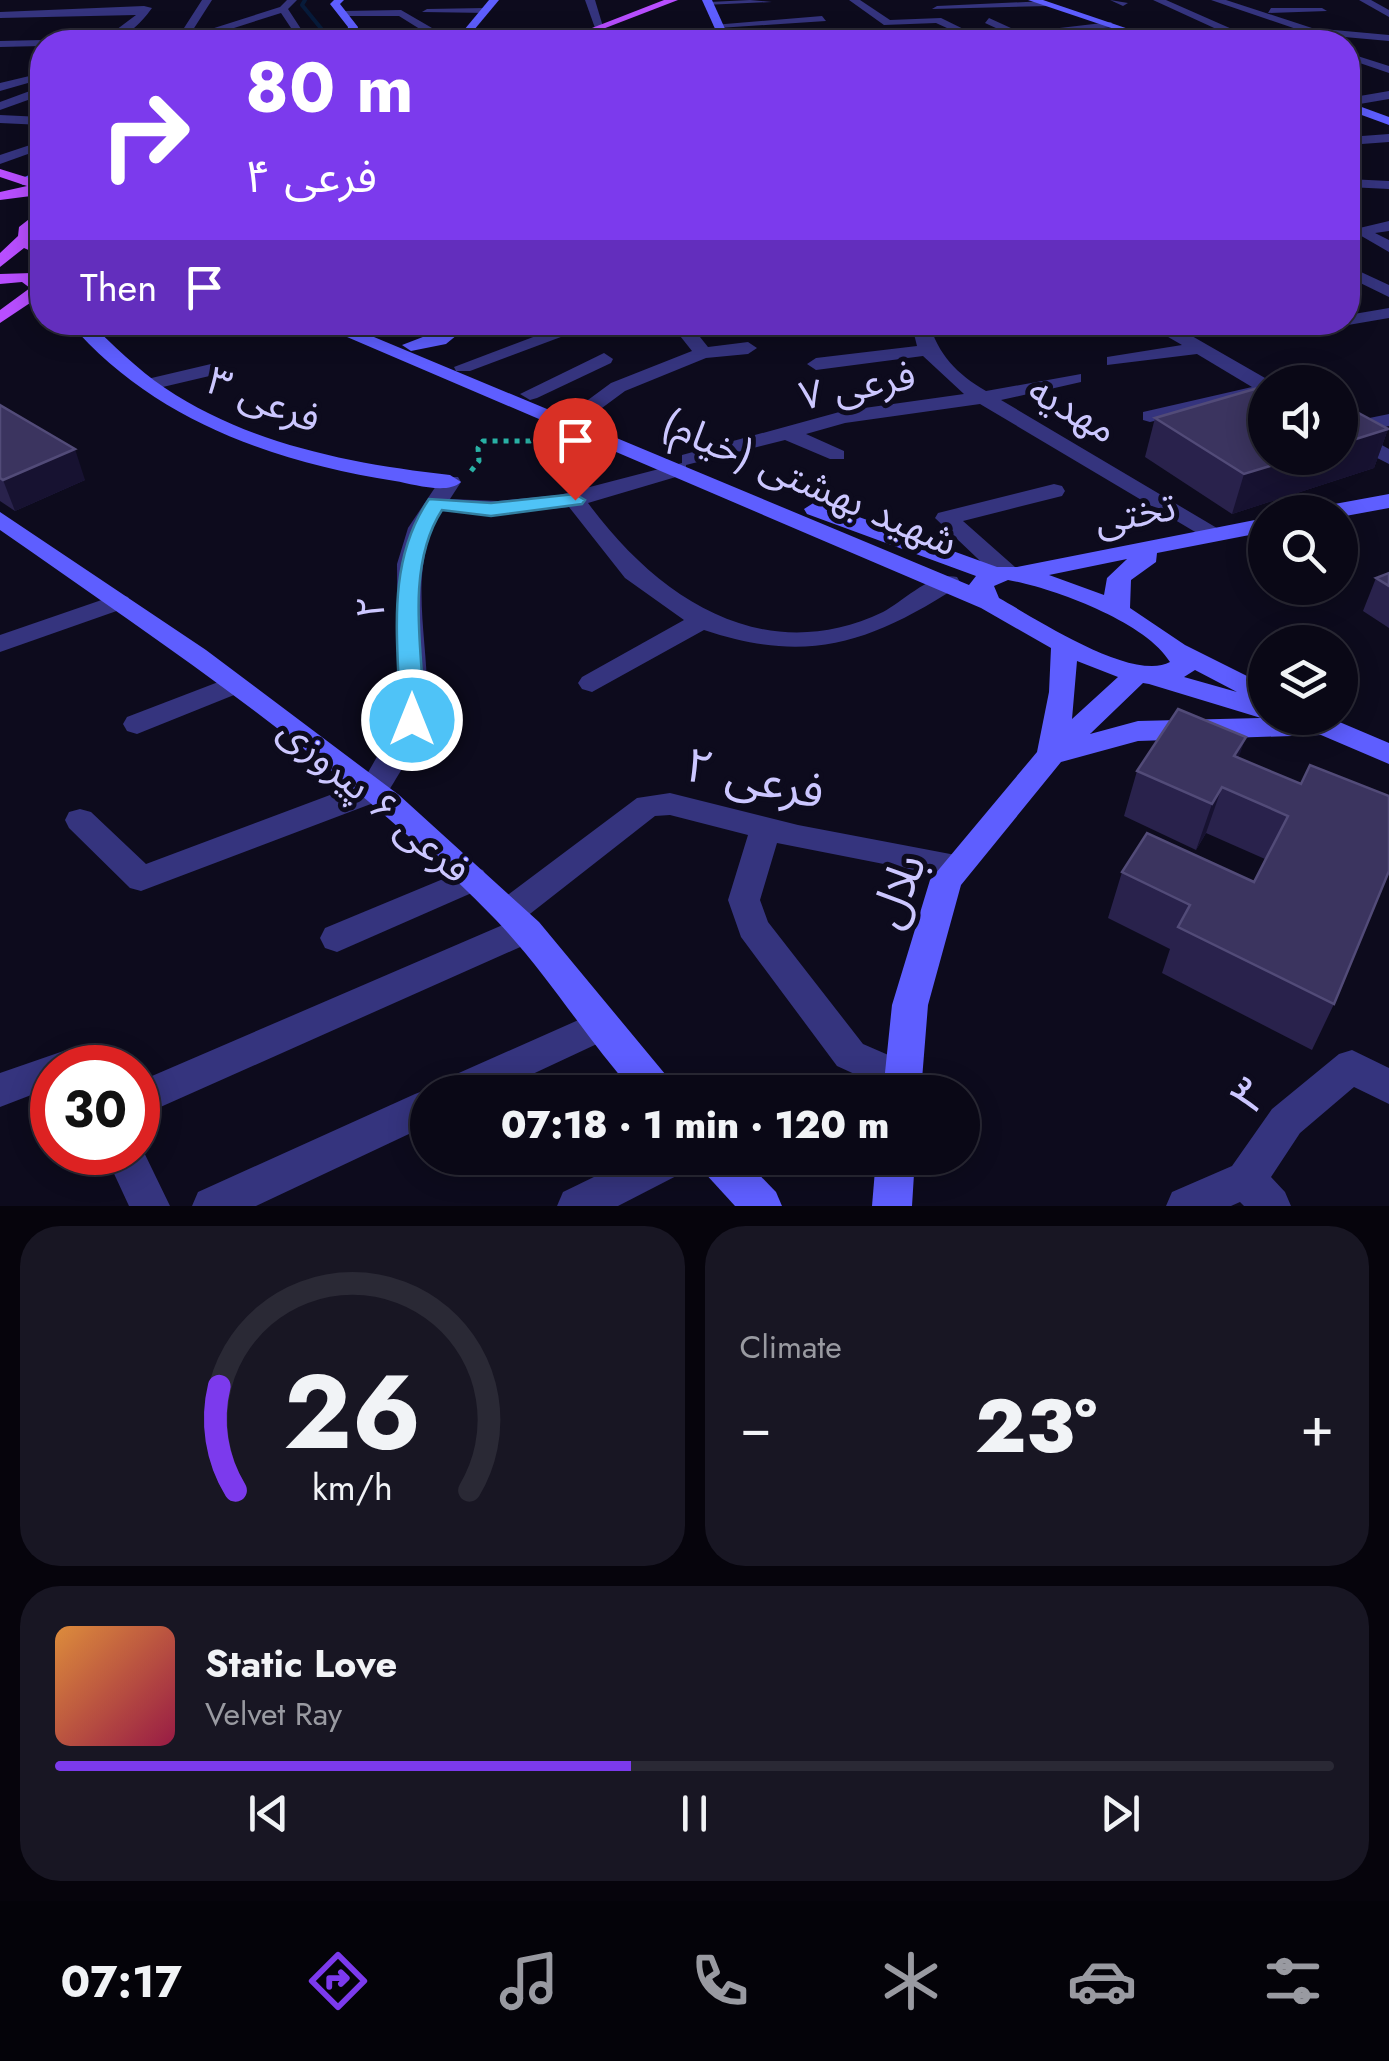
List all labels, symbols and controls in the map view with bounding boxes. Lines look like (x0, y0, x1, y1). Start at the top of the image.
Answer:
text: 80 m (245, 37, 414, 138)
icon: right (80, 70, 210, 200)
text: فرعی ۴ (245, 144, 377, 209)
text: Then (80, 260, 157, 315)
icon: arrive (177, 260, 232, 315)
street label: فرعی ۷ (794, 345, 920, 425)
street label: فرعی ۳ (199, 351, 329, 447)
street label: مهدیه (1018, 360, 1128, 458)
map controls (1248, 365, 1358, 735)
button: sound (1248, 365, 1358, 475)
street label: شهید بهشتی (خیام) (653, 394, 967, 571)
pin (533, 398, 618, 501)
icon: arrive (548, 413, 603, 468)
street label: تختی (1089, 477, 1181, 549)
button: search (1248, 495, 1358, 605)
street label: ۲ (341, 595, 399, 619)
button: layers (1248, 625, 1358, 735)
position arrow (360, 668, 464, 772)
street label: فرعی ۶ پیروزی (266, 701, 484, 897)
street label: فرعی ۲ (679, 730, 831, 826)
street label: بلال (851, 842, 943, 938)
speed limit sign: 30 (30, 1045, 160, 1175)
street label: ۳ (1214, 1062, 1284, 1128)
text: 07:18 · 1 min · 120 m (501, 1097, 889, 1152)
text: Climate (740, 1324, 842, 1370)
text: 26 (283, 1337, 421, 1487)
text: 23° (975, 1372, 1097, 1480)
text: − (740, 1387, 772, 1467)
text: + (1300, 1387, 1334, 1467)
text: km/h (312, 1462, 393, 1513)
text: Static Love (205, 1636, 397, 1691)
text: Velvet Ray (205, 1691, 342, 1737)
icon: previous (241, 1786, 296, 1841)
icon: pause (667, 1786, 722, 1841)
icon: next (1093, 1786, 1148, 1841)
icon: directions (303, 1946, 373, 2016)
icon: music (494, 1946, 564, 2016)
icon: phone (685, 1946, 755, 2016)
icon: climate (876, 1946, 946, 2016)
icon: car (1067, 1946, 1137, 2016)
icon: filters (1258, 1946, 1328, 2016)
text: 07:17 (61, 1949, 182, 2014)

